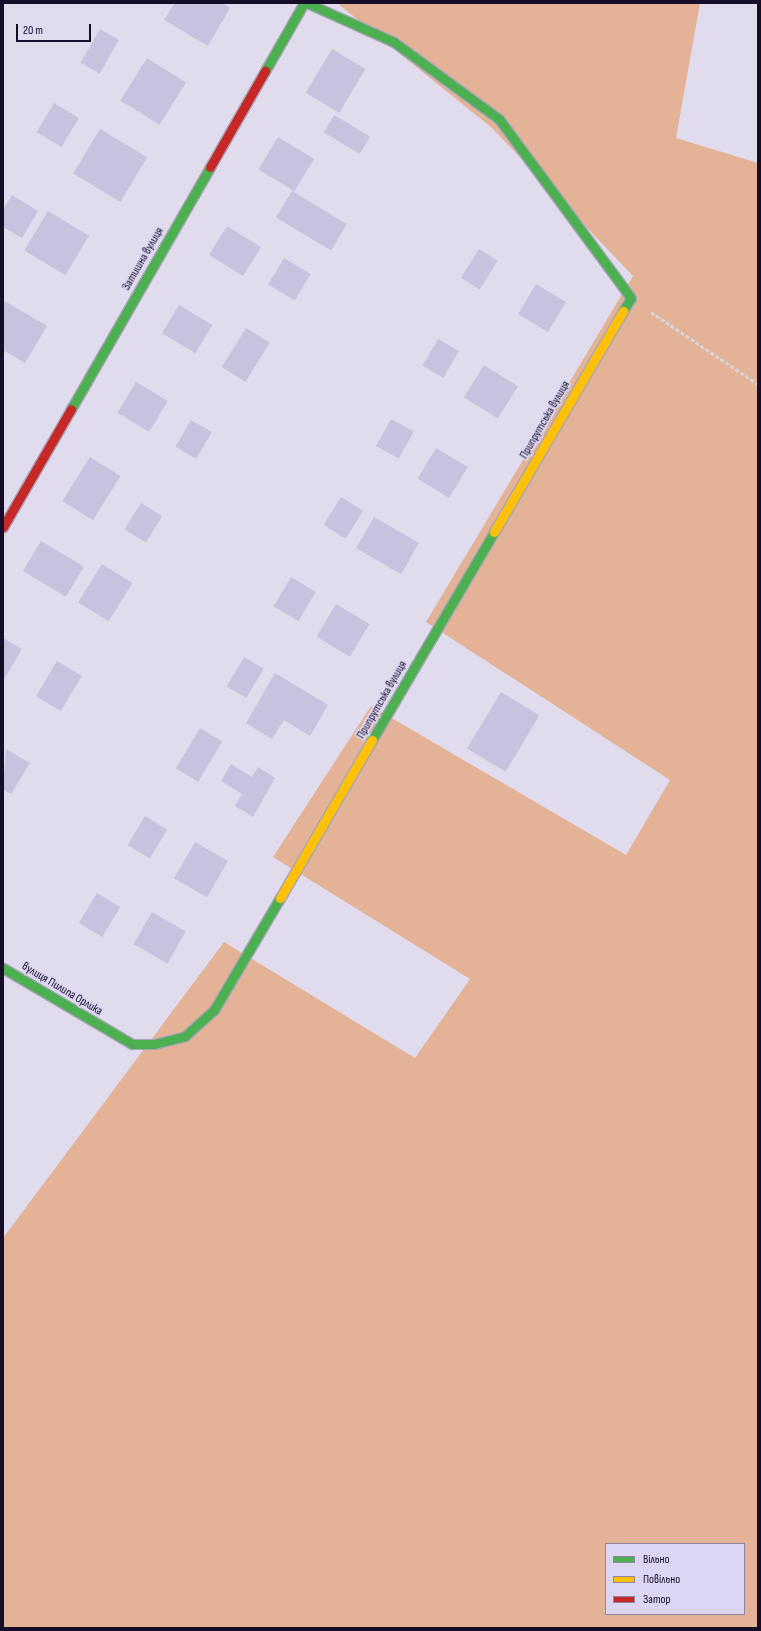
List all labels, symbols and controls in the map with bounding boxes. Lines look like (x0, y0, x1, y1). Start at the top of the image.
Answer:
scale bar (18, 16, 93, 42)
text: 20 m (23, 23, 43, 38)
street label: Затишна вулиця (119, 225, 167, 293)
street label: Припрутська вулиця (517, 379, 573, 461)
street label: Припрутська вулиця (354, 659, 410, 741)
street label: вулиця Пилипа Орлика (19, 959, 105, 1019)
legend (605, 1543, 745, 1615)
text: Вільно (643, 1552, 669, 1567)
text: Повільно (643, 1572, 680, 1587)
text: Затор (643, 1592, 671, 1607)

